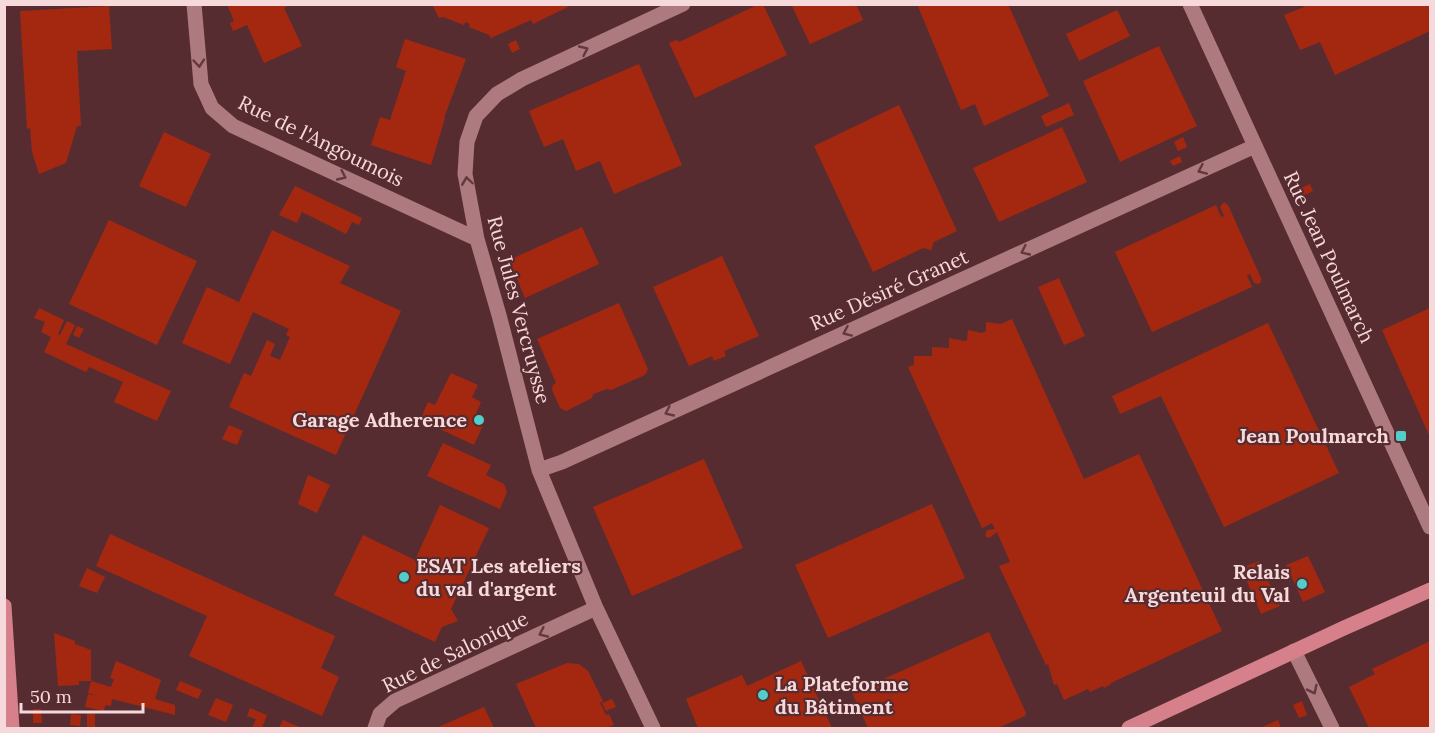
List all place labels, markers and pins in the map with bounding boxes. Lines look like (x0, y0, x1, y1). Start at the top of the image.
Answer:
place label: Garage Adherence (292, 407, 467, 432)
marker: Garage Adherence (472, 413, 486, 427)
place label: Jean Poulmarch (1238, 423, 1390, 448)
marker: Jean Poulmarch (1394, 429, 1408, 443)
place label: ESAT Les ateliers du val d'argent (416, 553, 581, 601)
place label: Relais Argenteuil du Val (1125, 559, 1290, 607)
marker: ESAT Les ateliers du val d'argent (397, 570, 411, 584)
marker: Relais Argenteuil du Val (1295, 577, 1309, 591)
place label: La Plateforme du Bâtiment (775, 671, 909, 719)
marker: La Plateforme du Bâtiment (756, 688, 770, 702)

